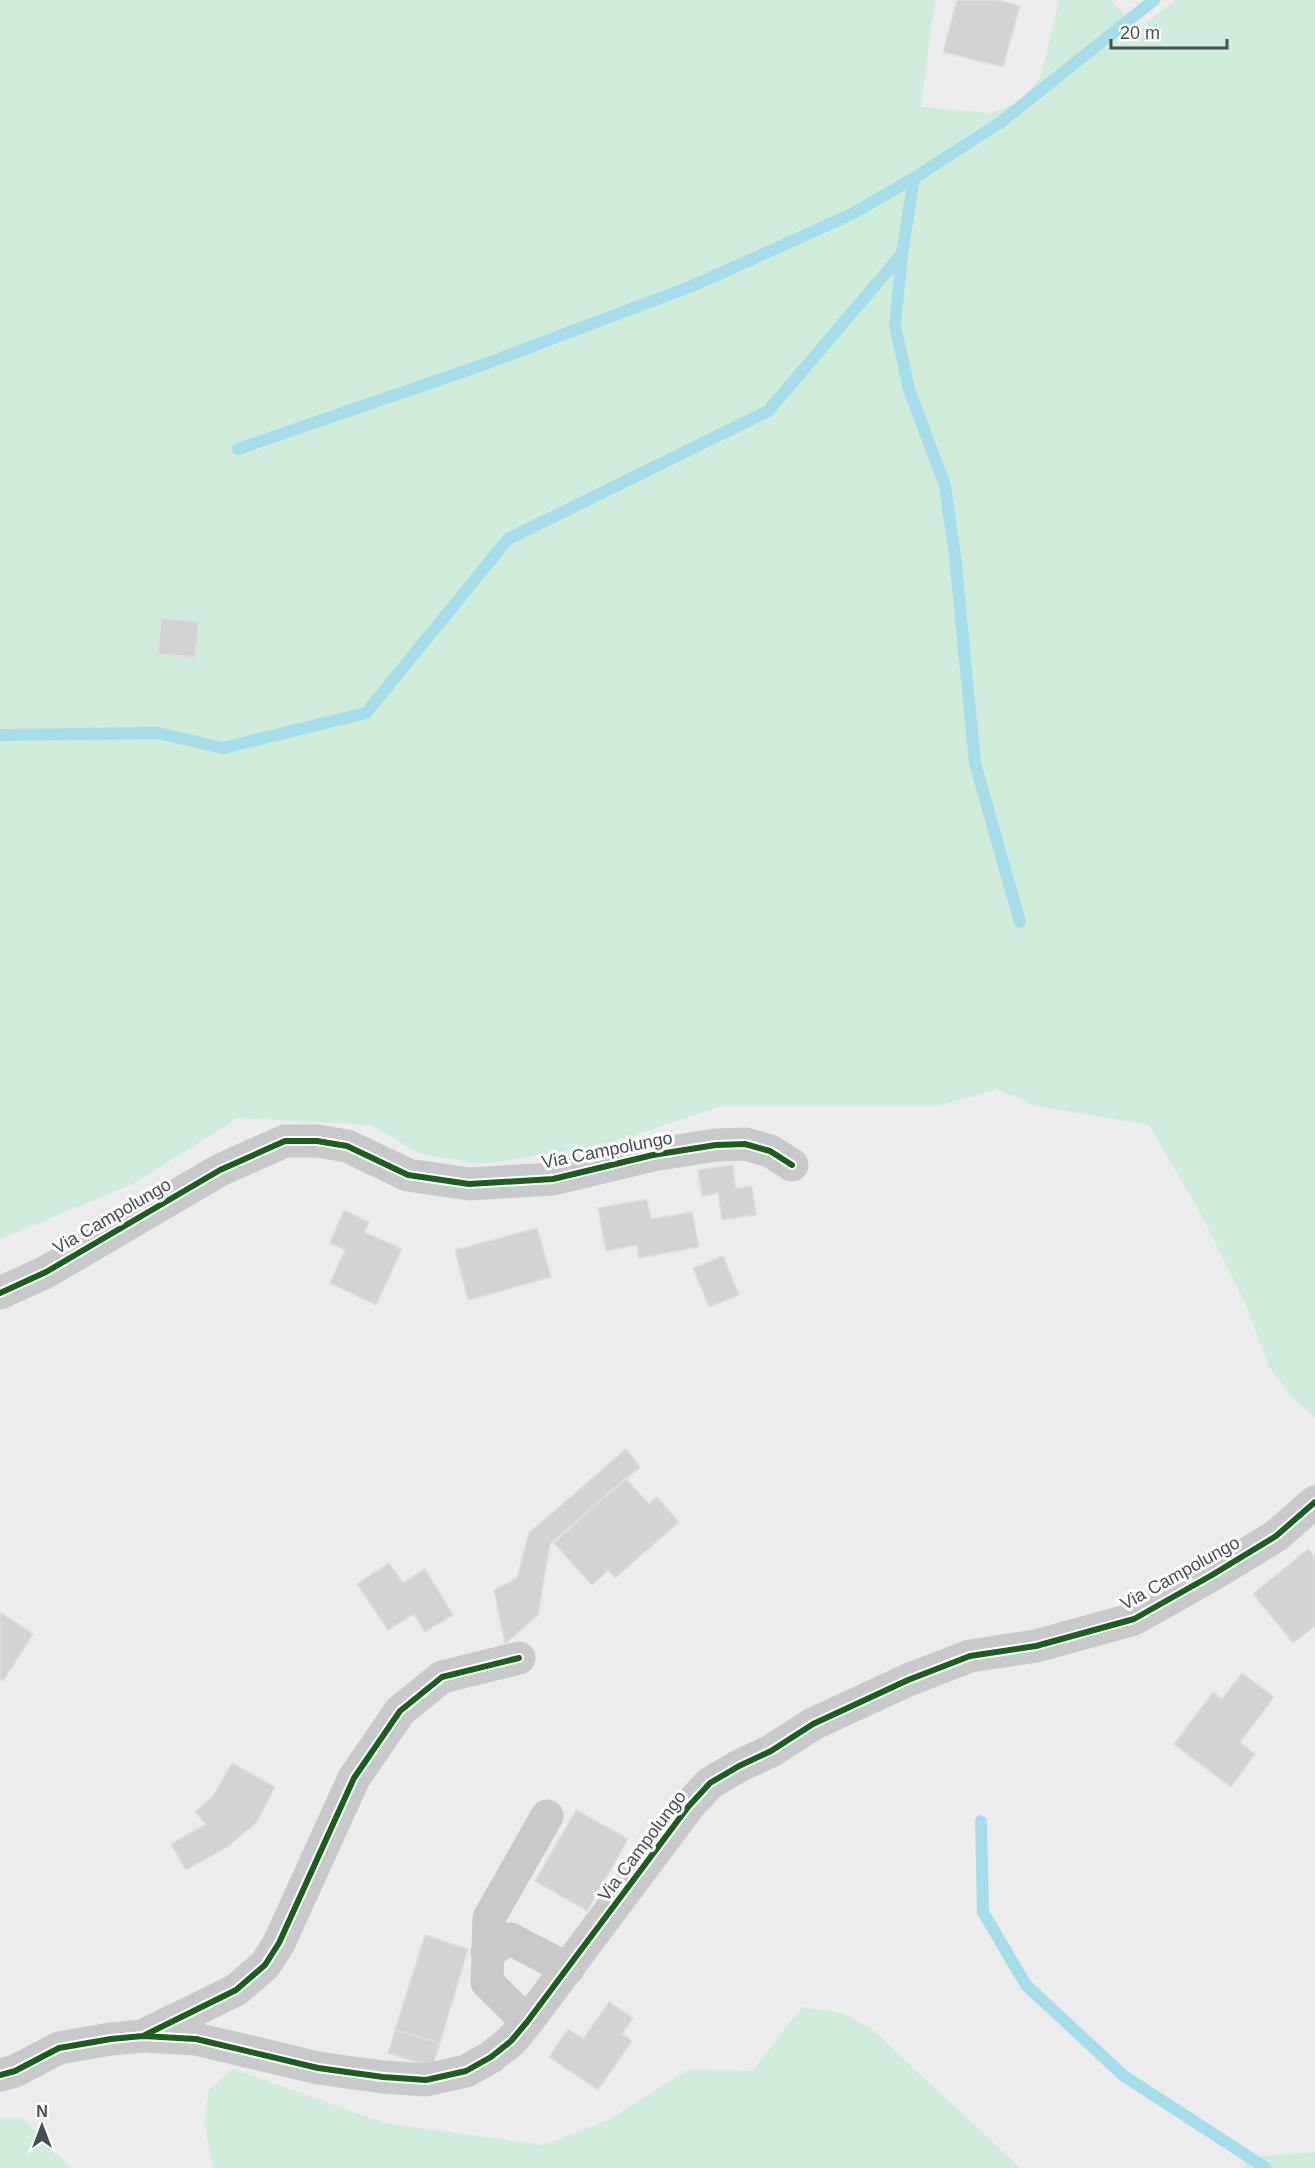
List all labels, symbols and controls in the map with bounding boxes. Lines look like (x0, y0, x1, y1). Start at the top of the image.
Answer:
scale bar (1111, 12, 1226, 50)
text: 20 m (1120, 23, 1160, 43)
street label: Via Campolungo (540, 1128, 674, 1172)
street label: Via Campolungo (50, 1174, 174, 1258)
street label: Via Campolungo (1117, 1532, 1243, 1614)
street label: Via Campolungo (594, 1787, 690, 1905)
north arrow (12, 2096, 72, 2156)
text: N (36, 2103, 48, 2120)

